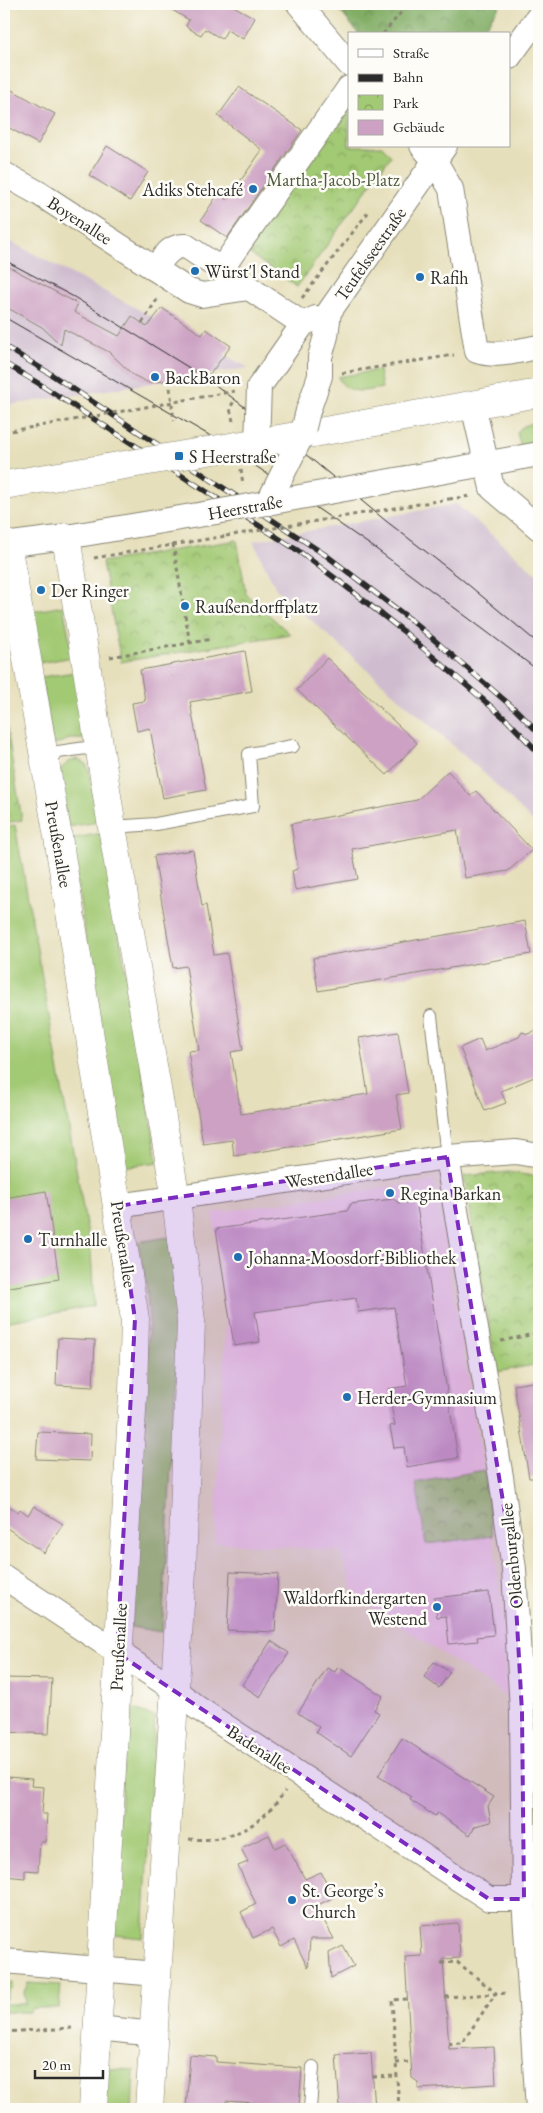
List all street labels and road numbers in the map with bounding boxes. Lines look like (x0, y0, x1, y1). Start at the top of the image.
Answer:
street label: Boyenallee (43, 191, 117, 249)
street label: Teufelsseestraße (329, 203, 411, 305)
street label: Heerstraße (206, 489, 284, 525)
street label: Preußenallee (40, 799, 78, 889)
street label: Westendallee (283, 1157, 375, 1193)
street label: Preußenallee (106, 1199, 142, 1289)
street label: Oldenburgallee (494, 1502, 528, 1610)
street label: Preußenallee (104, 1603, 132, 1691)
street label: Badenallee (223, 1719, 297, 1779)

